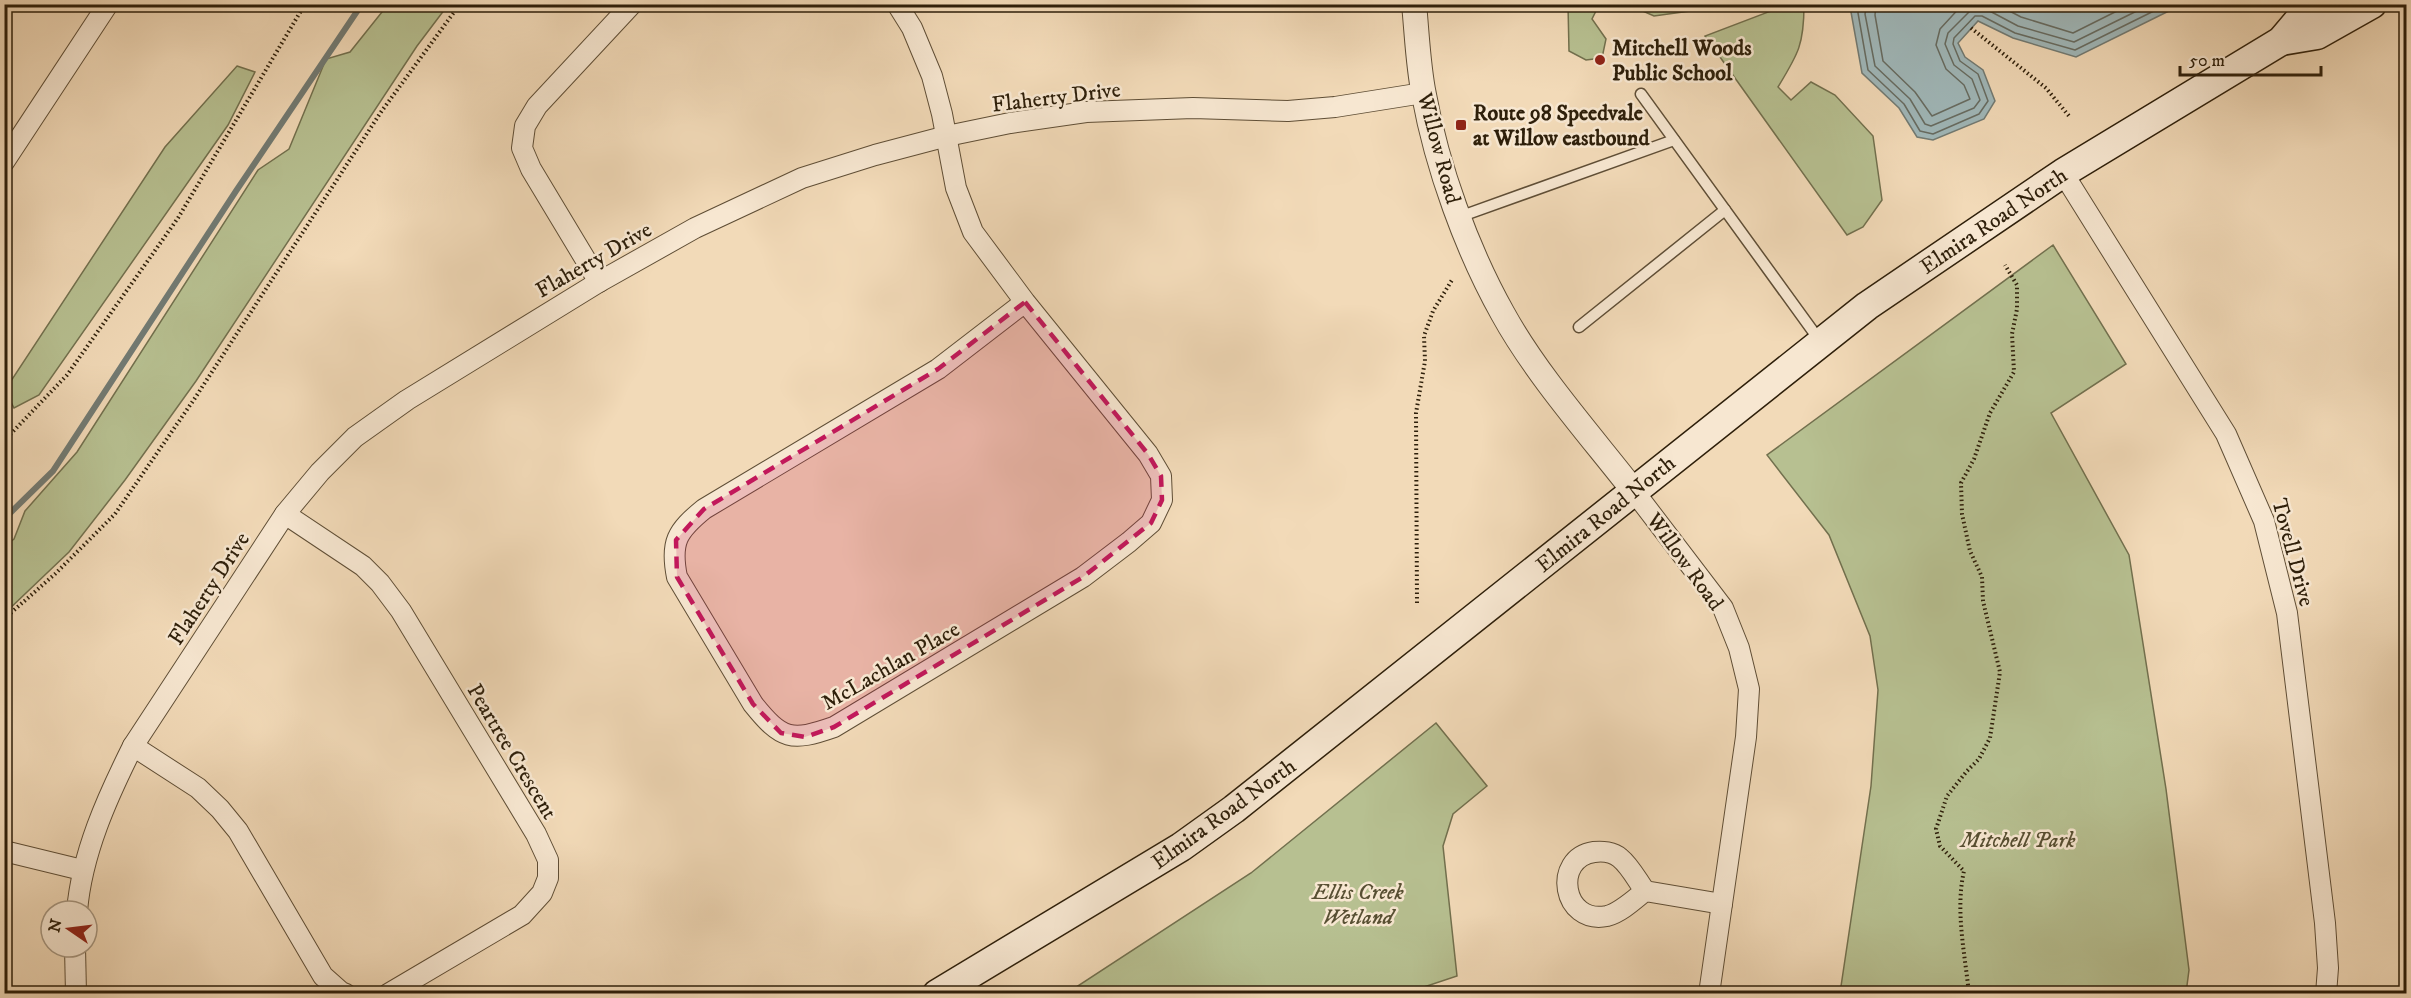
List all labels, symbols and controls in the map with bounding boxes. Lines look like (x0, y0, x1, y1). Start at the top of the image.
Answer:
place label: Mitchell Woods Public School (1612, 35, 1752, 87)
scale bar (2180, 39, 2321, 77)
text: 50 m (2189, 50, 2225, 72)
marker: Mitchell Woods Public School (1593, 53, 1607, 67)
street label: Flaherty Drive (990, 76, 1122, 119)
street label: Willow Road (1411, 89, 1466, 207)
place label: Route 98 Speedvale at Willow eastbound (1473, 100, 1650, 152)
marker: Route 98 Speedvale at Willow eastbound (1454, 118, 1468, 132)
street label: Elmira Road North (1915, 162, 2073, 281)
street label: Flaherty Drive (531, 216, 657, 304)
street label: Elmira Road North (1531, 449, 1682, 579)
street label: Tovell Drive (2265, 495, 2320, 609)
street label: Willow Road (1640, 507, 1729, 616)
street label: Flaherty Drive (163, 527, 256, 650)
street label: McLachlan Place (817, 616, 965, 717)
street label: Peartree Crescent (461, 679, 563, 824)
street label: Elmira Road North (1146, 753, 1302, 876)
park label: Mitchell Park (1958, 827, 2076, 854)
park label: Ellis Creek Wetland (1310, 879, 1404, 931)
north arrow (39, 899, 99, 959)
text: N (44, 917, 67, 934)

